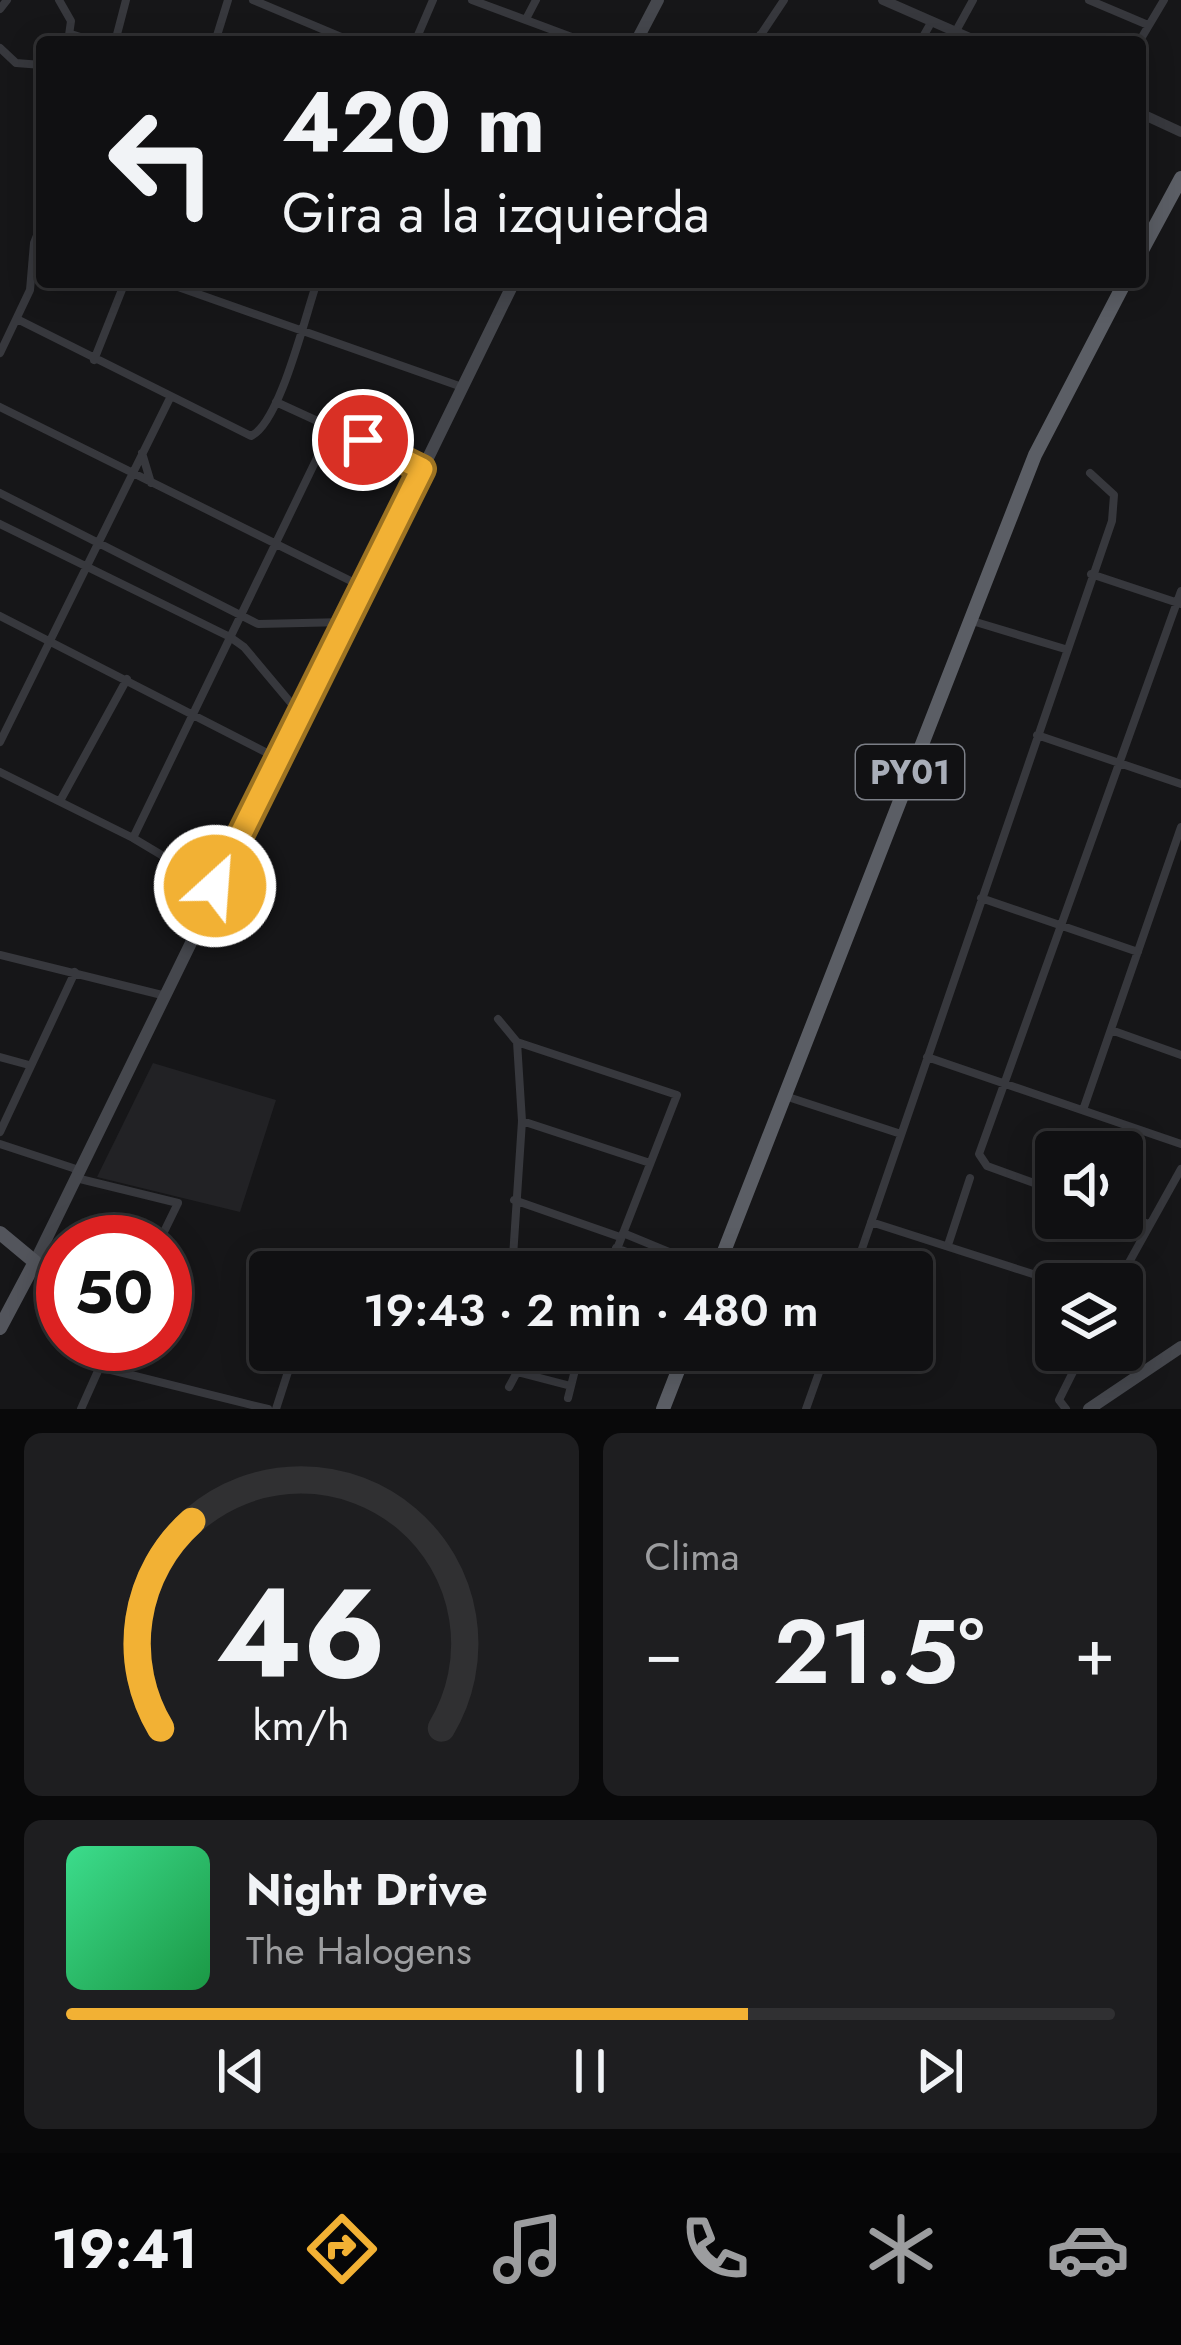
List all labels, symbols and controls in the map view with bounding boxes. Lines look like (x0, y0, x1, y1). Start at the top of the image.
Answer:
text: 420 m (282, 62, 545, 184)
icon: left (84, 84, 240, 240)
text: Gira a la izquierda (282, 174, 710, 252)
pin (312, 389, 414, 491)
icon: arrive (330, 407, 396, 473)
road number: PY01 (856, 745, 964, 799)
position arrow (152, 823, 278, 949)
map controls (1035, 1131, 1143, 1371)
button: sound (1035, 1131, 1143, 1239)
speed limit sign: 50 (36, 1215, 192, 1371)
button: layers (1035, 1263, 1143, 1371)
text: 19:43 · 2 min · 480 m (363, 1278, 819, 1343)
text: Clima (645, 1528, 740, 1585)
text: 46 (216, 1543, 387, 1724)
text: 21.5° (773, 1587, 985, 1717)
text: − (645, 1604, 683, 1700)
text: + (1074, 1604, 1115, 1700)
text: km/h (253, 1693, 350, 1755)
text: Night Drive (246, 1857, 488, 1922)
text: The Halogens (246, 1922, 472, 1979)
icon: previous (208, 2038, 274, 2104)
icon: pause (557, 2038, 623, 2104)
icon: next (907, 2038, 973, 2104)
icon: directions (300, 2207, 384, 2291)
icon: music (486, 2207, 570, 2291)
icon: phone (673, 2207, 757, 2291)
icon: climate (859, 2207, 943, 2291)
icon: car (1046, 2207, 1130, 2291)
text: 19:41 (51, 2210, 197, 2288)

